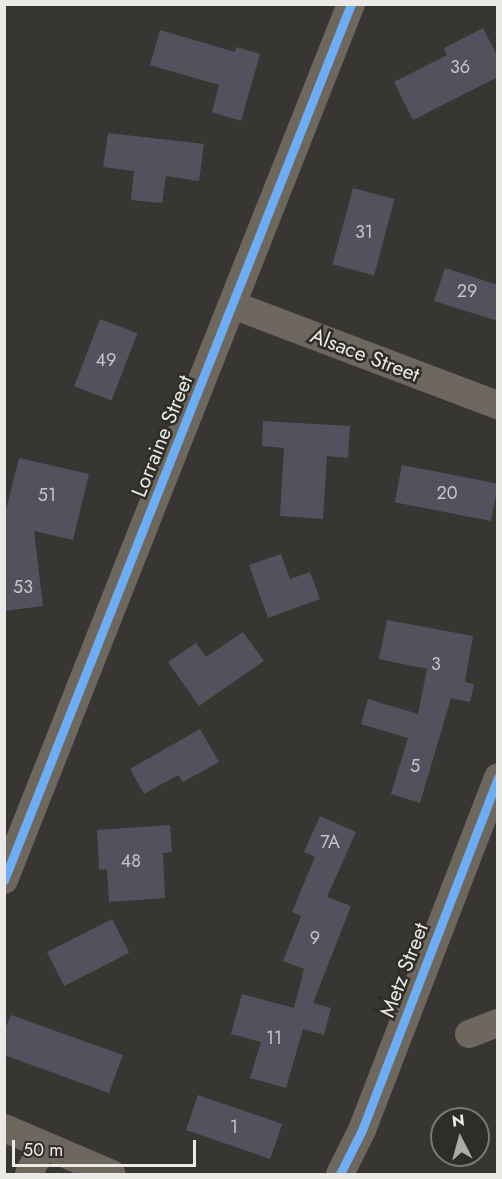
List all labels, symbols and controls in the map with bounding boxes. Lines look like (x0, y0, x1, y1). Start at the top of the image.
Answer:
house number: 36 (450, 56, 470, 78)
house number: 31 (355, 221, 373, 243)
house number: 29 (457, 280, 477, 302)
street label: Alsace Street (307, 323, 423, 387)
house number: 49 (96, 349, 116, 371)
street label: Lorraine Street (126, 371, 198, 501)
house number: 20 (436, 482, 458, 504)
house number: 51 (38, 484, 56, 506)
house number: 53 (13, 576, 33, 598)
house number: 3 (431, 653, 441, 675)
house number: 5 (410, 755, 420, 777)
house number: 7A (320, 831, 340, 853)
house number: 48 (121, 850, 141, 872)
street label: Metz Street (375, 919, 433, 1021)
house number: 9 (310, 927, 320, 949)
house number: 11 (266, 1027, 282, 1049)
north arrow (430, 1107, 490, 1167)
text: N (451, 1108, 466, 1133)
house number: 1 (230, 1116, 238, 1138)
scale bar (15, 1128, 200, 1166)
text: 50 m (23, 1137, 63, 1163)

